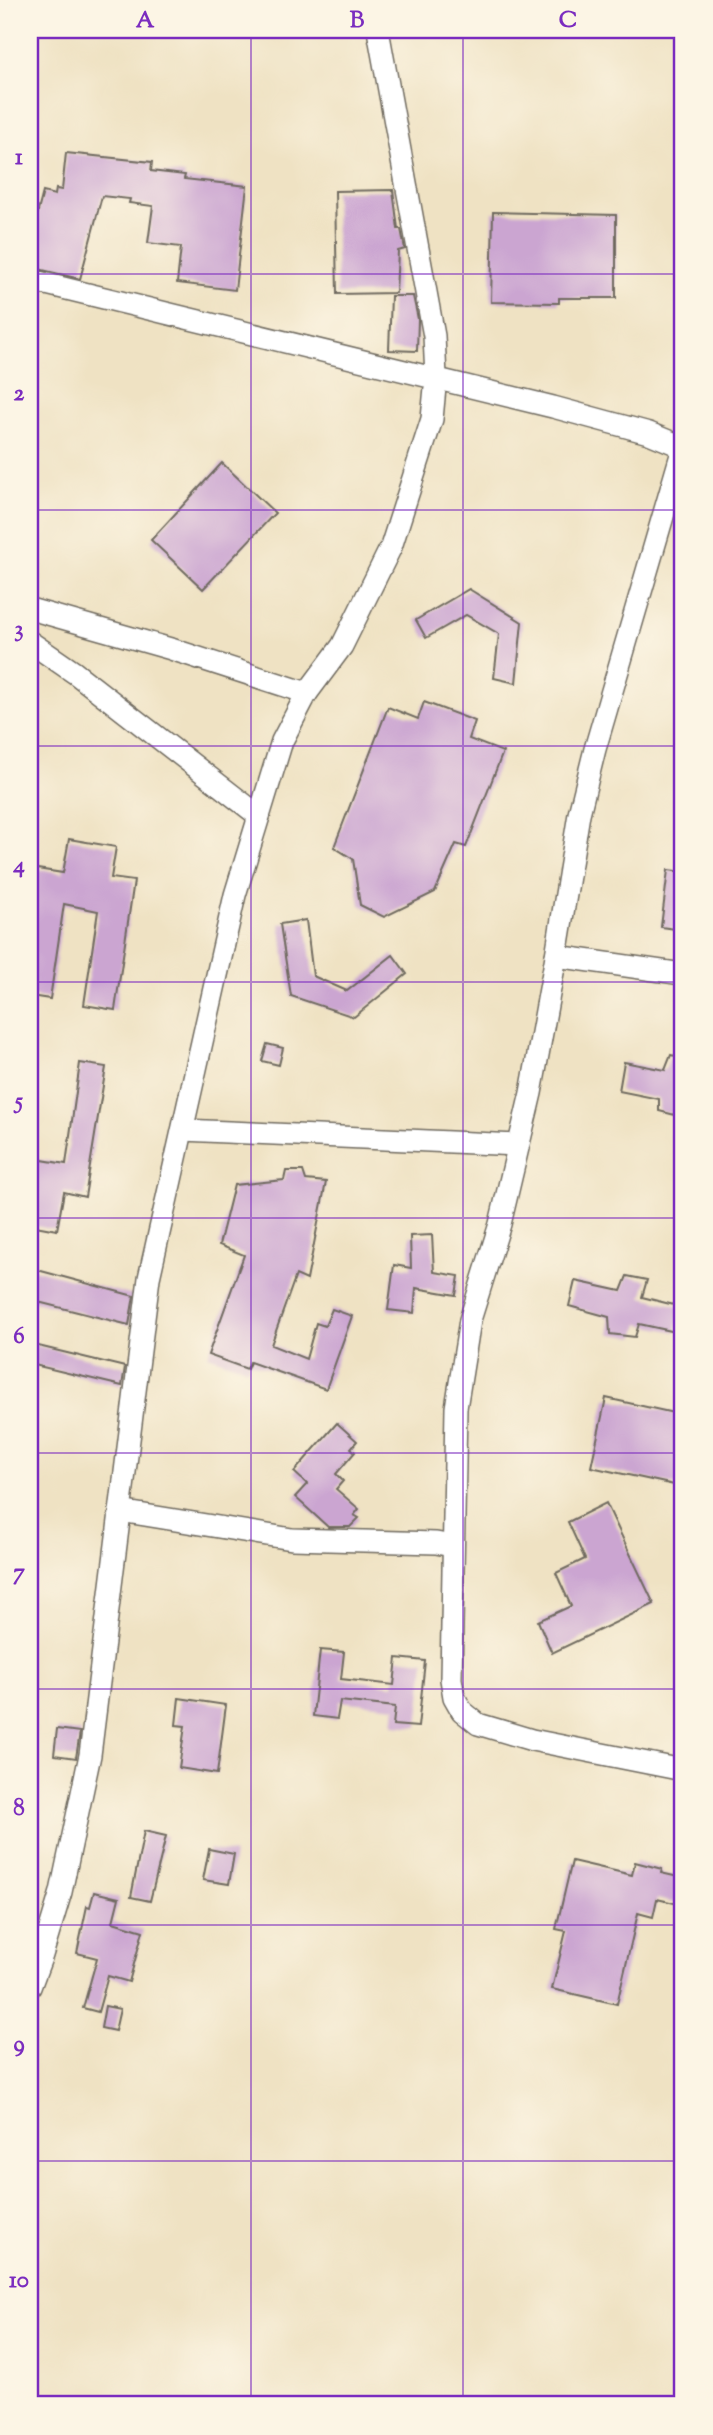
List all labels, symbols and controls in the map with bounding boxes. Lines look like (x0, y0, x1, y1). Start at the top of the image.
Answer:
text: A (136, 5, 155, 38)
text: B (350, 5, 365, 38)
text: C (559, 5, 577, 38)
text: 1 (15, 142, 23, 175)
text: 2 (14, 378, 25, 411)
text: 3 (14, 614, 24, 647)
text: 4 (12, 850, 25, 883)
text: 5 (13, 1086, 23, 1119)
text: 6 (13, 1321, 25, 1354)
text: 7 (13, 1557, 25, 1590)
text: 8 (13, 1793, 25, 1826)
text: 9 (13, 2029, 25, 2062)
text: 10 (9, 2265, 29, 2298)

